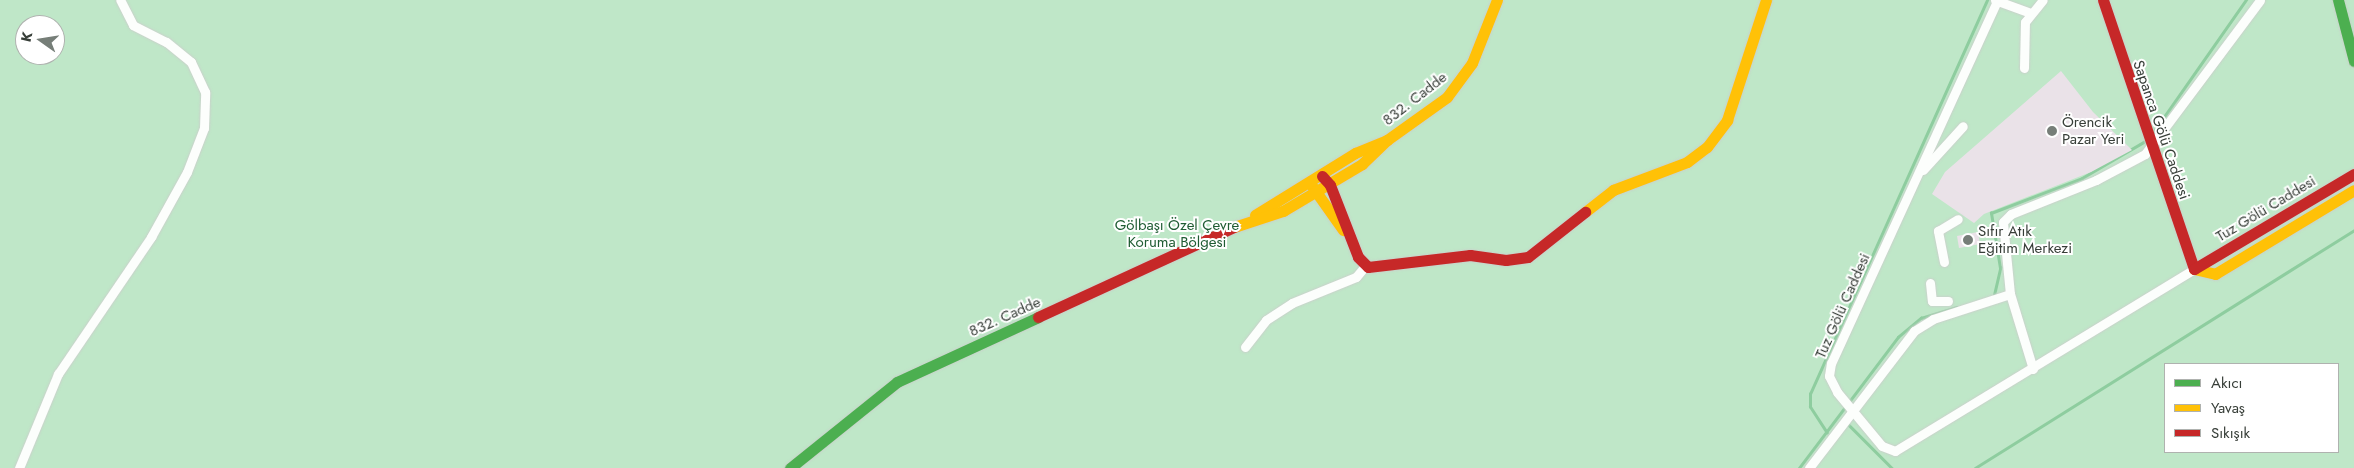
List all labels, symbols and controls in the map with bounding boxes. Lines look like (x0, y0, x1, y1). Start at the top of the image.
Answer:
north arrow (15, 15, 65, 65)
text: K (16, 30, 37, 44)
street label: Sapanca Gölü Caddesi (2129, 58, 2193, 202)
street label: 832. Cadde (1379, 68, 1451, 130)
place label: Örencik Pazar Yeri (2062, 113, 2124, 148)
marker: Örencik Pazar Yeri (2046, 125, 2058, 137)
street label: Tuz Gölü Caddesi (2213, 172, 2319, 246)
park label: Gölbaşı Özel Çevre Koruma Bölgesi (1115, 216, 1239, 251)
place label: Sıfır Atık Eğitim Merkezi (1978, 222, 2072, 257)
marker: Sıfır Atık Eğitim Merkezi (1962, 234, 1974, 246)
street label: Tuz Gölü Caddesi (1812, 251, 1874, 361)
street label: 832. Cadde (967, 293, 1043, 341)
legend (2164, 363, 2339, 453)
text: Akıcı (2211, 372, 2242, 394)
text: Yavaş (2211, 397, 2245, 419)
text: Sıkışık (2211, 422, 2250, 444)

